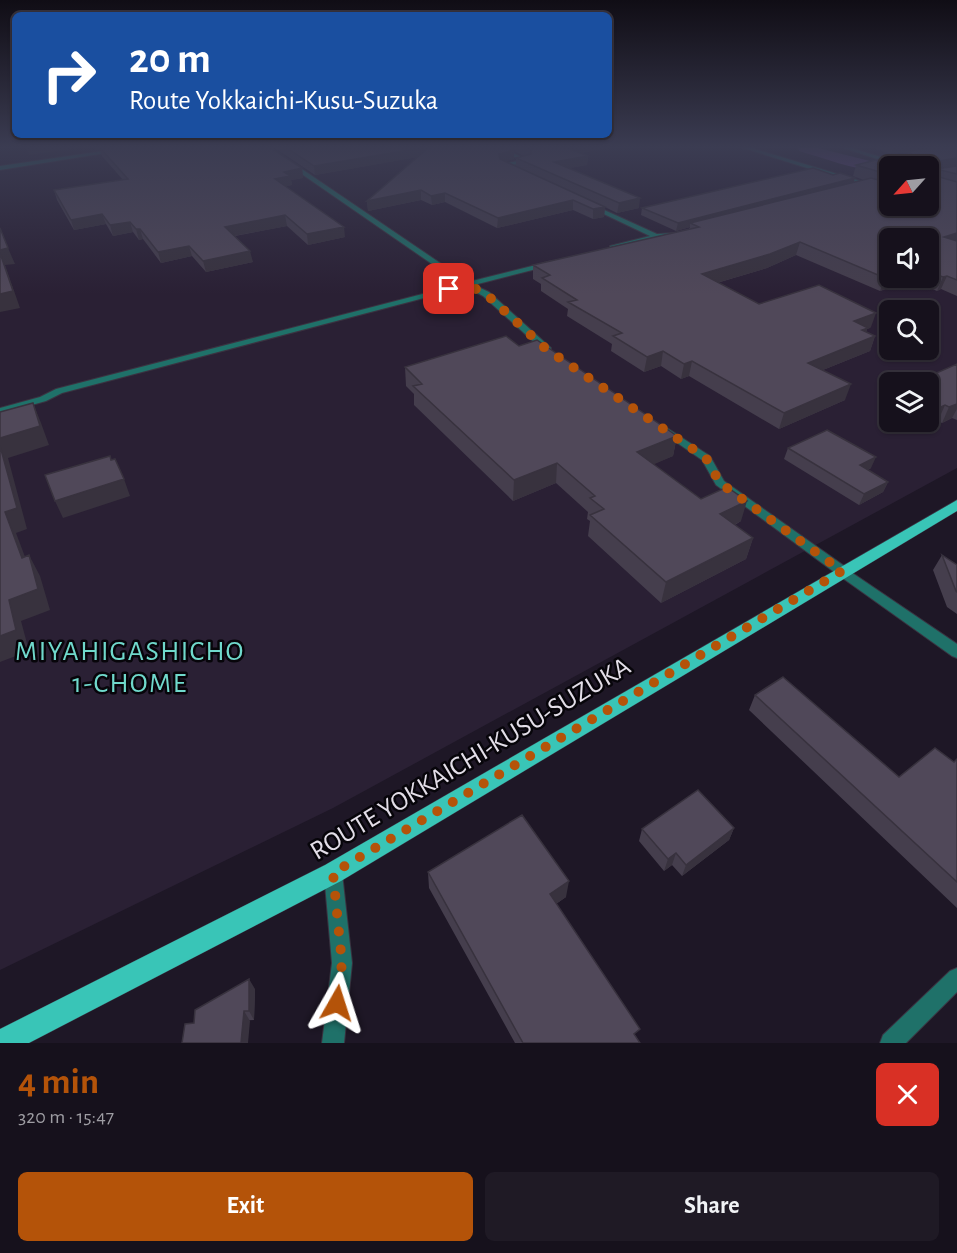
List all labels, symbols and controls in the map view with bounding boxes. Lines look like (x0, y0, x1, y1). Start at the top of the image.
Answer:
icon: right (30, 36, 108, 114)
text: 20 m (129, 38, 211, 80)
text: Route Yokkaichi-Kusu-Suzuka (129, 87, 438, 114)
north arrow (879, 156, 939, 216)
map controls (879, 156, 939, 432)
button: sound (879, 228, 939, 288)
pin (423, 263, 474, 314)
icon: arrive (432, 272, 465, 305)
button: search (879, 300, 939, 360)
button: layers (879, 372, 939, 432)
district label: MIYAHIGASHICHO 1-CHOME (15, 638, 245, 698)
street label: ROUTE YOKKAICHI-KUSU-SUZUKA (305, 652, 635, 865)
position arrow (305, 971, 369, 1035)
button: close (876, 1063, 939, 1126)
text: 4 min (18, 1064, 99, 1100)
text: 320 m · 15:47 (18, 1107, 114, 1127)
button: Exit (18, 1172, 473, 1241)
button: Share (485, 1172, 939, 1241)

